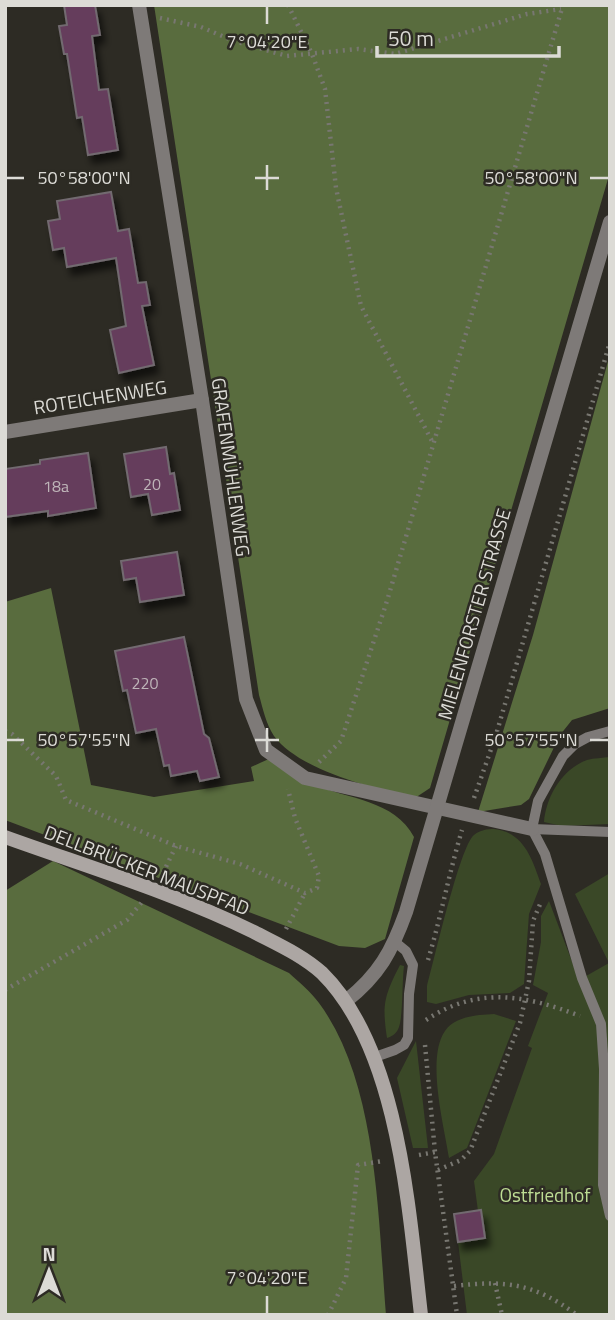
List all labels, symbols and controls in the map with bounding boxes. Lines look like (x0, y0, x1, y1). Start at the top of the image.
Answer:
scale bar (377, 14, 559, 58)
text: 50 m (388, 22, 434, 54)
text: 7°04'20"E (227, 28, 307, 55)
text: 50°58'00"N (37, 164, 131, 191)
text: 50°58'00"N (484, 164, 578, 191)
street label: ROTEICHENWEG (31, 372, 169, 421)
street label: GRAFENMÜHLENWEG (205, 376, 258, 558)
house number: 20 (143, 472, 161, 496)
house number: 18a (43, 474, 69, 498)
street label: MIELENFORSTER STRASSE (429, 505, 518, 723)
house number: 220 (132, 671, 158, 695)
text: 50°57'55"N (37, 726, 131, 753)
text: 50°57'55"N (484, 726, 578, 753)
street label: DELLBRÜCKER MAUSPFAD (40, 817, 254, 922)
park label: Ostfriedhof (499, 1180, 591, 1209)
north arrow (14, 1236, 84, 1306)
text: N (42, 1239, 56, 1268)
text: 7°04'20"E (227, 1264, 307, 1291)

